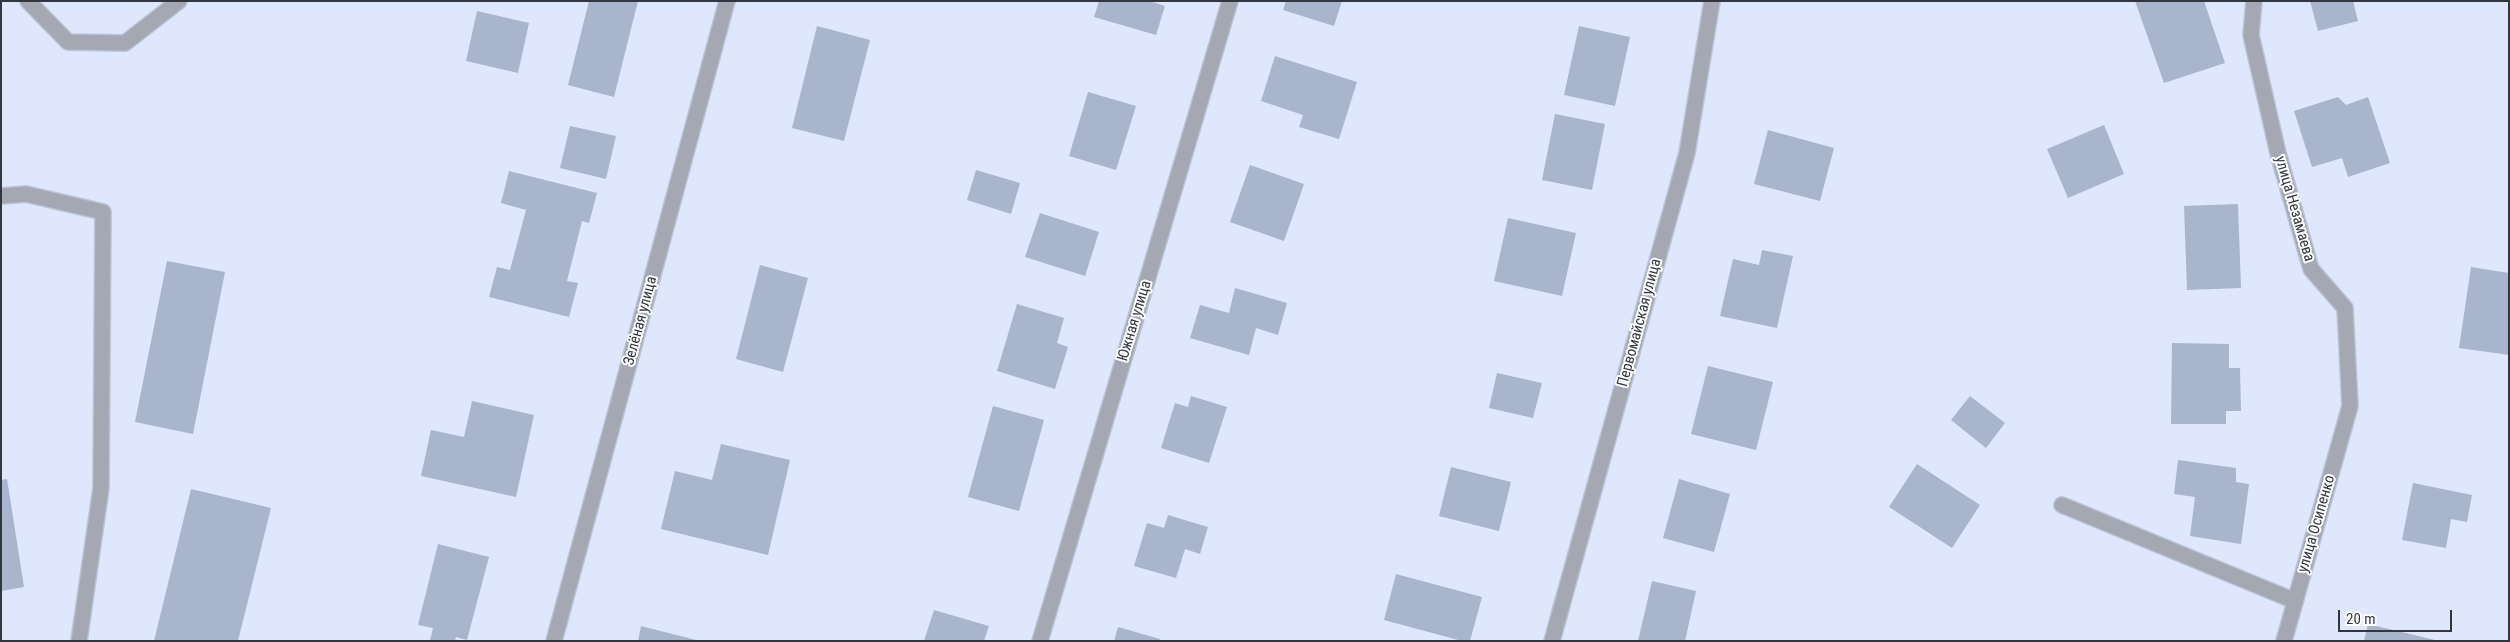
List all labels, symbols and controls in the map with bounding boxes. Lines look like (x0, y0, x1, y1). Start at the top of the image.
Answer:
street label: улица Незамаева (2270, 154, 2318, 264)
street label: Первомайская улица (1614, 257, 1666, 389)
street label: Зелёная улица (620, 275, 662, 367)
street label: Южная улица (1114, 279, 1156, 363)
street label: улица Осипенко (2295, 473, 2339, 575)
scale bar (2340, 600, 2454, 632)
text: 20 m (2346, 610, 2376, 628)

